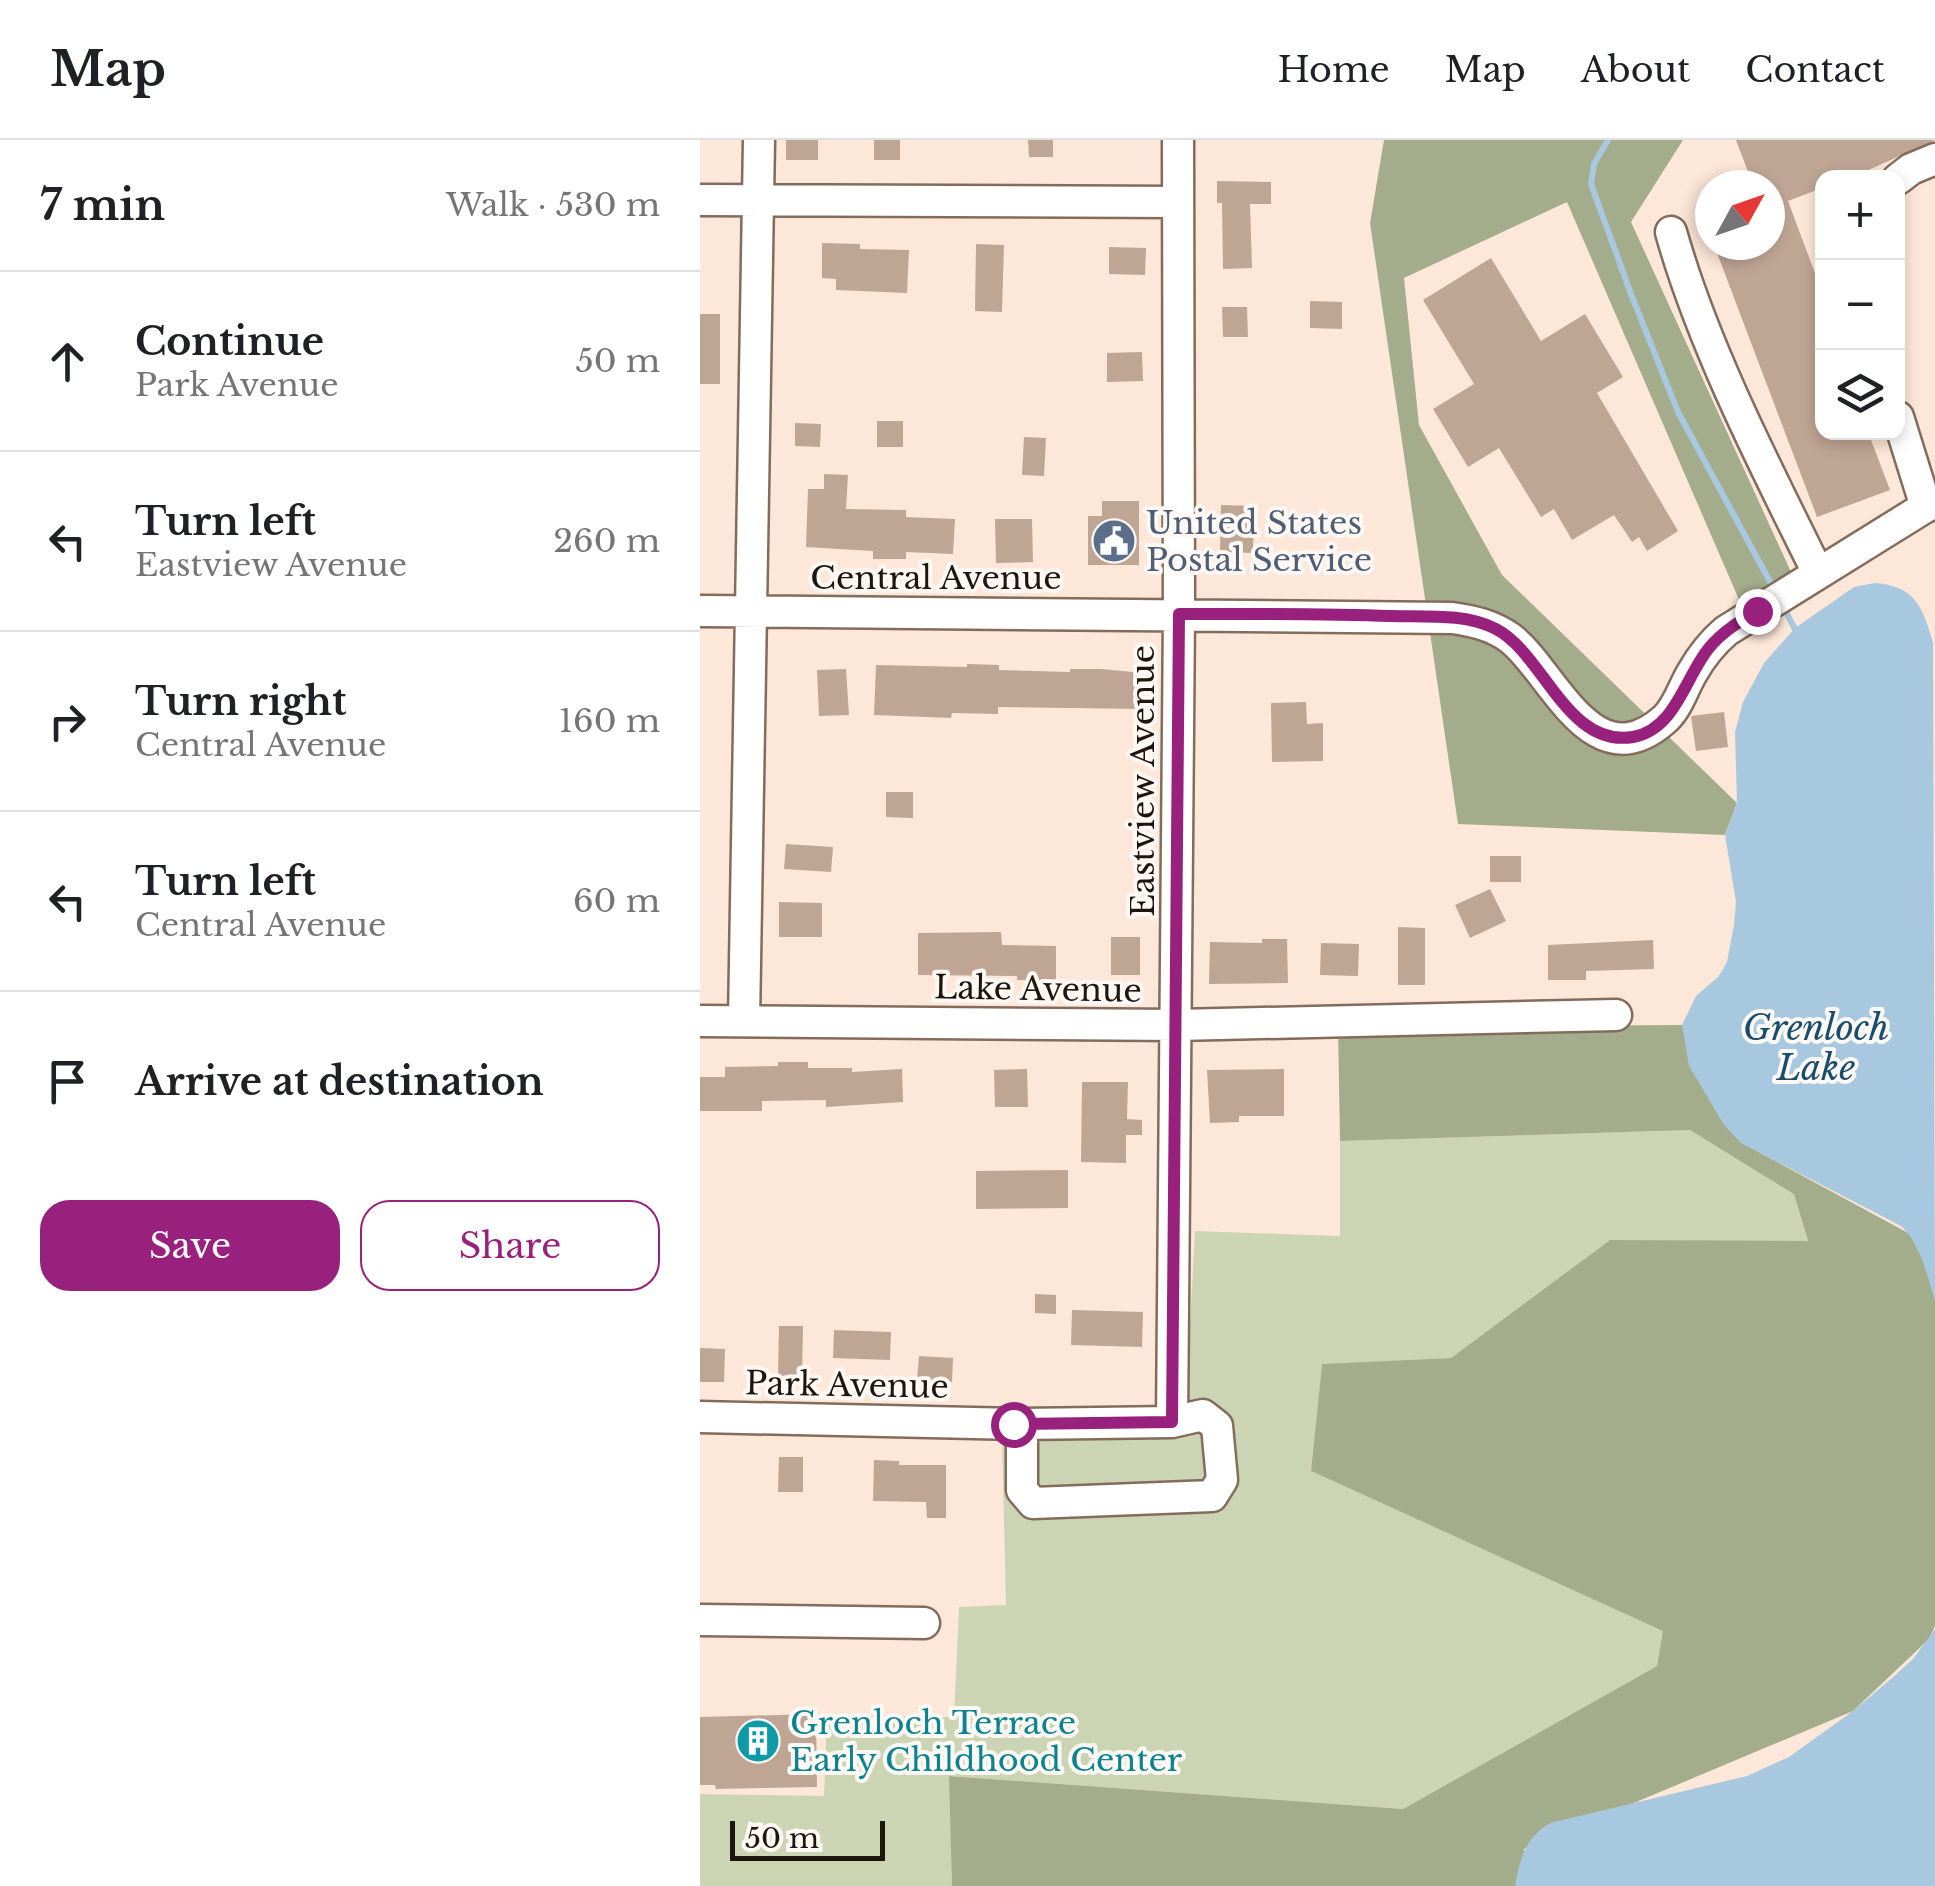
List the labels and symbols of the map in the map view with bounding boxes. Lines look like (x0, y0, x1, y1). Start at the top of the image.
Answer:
north arrow (1695, 170, 1785, 260)
place label: United States Postal Service (1146, 503, 1372, 580)
public building icon: United States Postal Service (1091, 518, 1137, 564)
street label: Central Avenue (810, 558, 1062, 598)
route end (1735, 589, 1781, 635)
street label: Eastview Avenue (1123, 645, 1163, 917)
street label: Lake Avenue (934, 967, 1142, 1011)
water label: Grenloch Lake (1743, 1006, 1889, 1089)
street label: Park Avenue (745, 1363, 949, 1407)
route start (991, 1402, 1037, 1448)
place label: Grenloch Terrace Early Childhood Center (790, 1703, 1183, 1780)
building icon: Grenloch Terrace Early Childhood Center (735, 1718, 781, 1764)
scale bar (730, 1816, 885, 1860)

